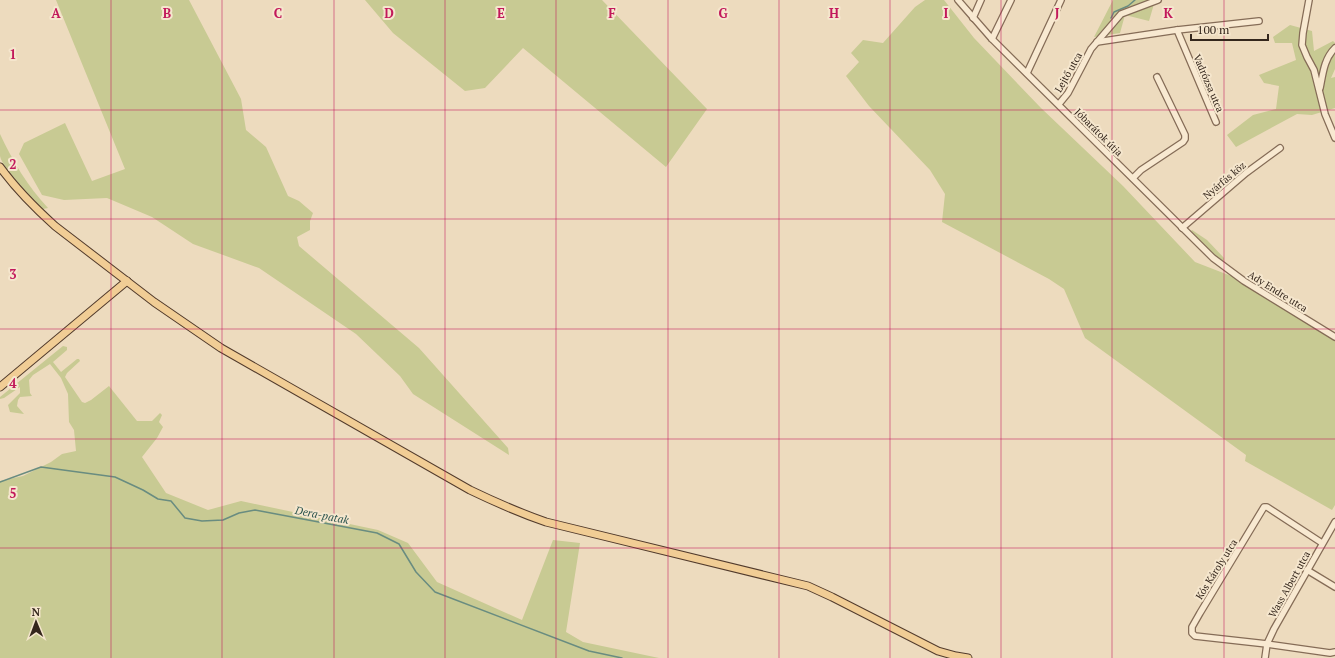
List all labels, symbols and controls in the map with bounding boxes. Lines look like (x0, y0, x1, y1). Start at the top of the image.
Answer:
text: A (51, 4, 61, 22)
text: B (163, 4, 171, 22)
text: C (274, 4, 282, 22)
text: D (384, 4, 394, 22)
text: E (497, 4, 505, 22)
text: F (608, 4, 616, 22)
text: G (718, 4, 728, 22)
text: H (829, 4, 839, 22)
text: I (944, 4, 949, 22)
text: J (1055, 4, 1060, 22)
text: K (1163, 4, 1173, 22)
scale bar (1191, 16, 1268, 42)
text: 100 m (1197, 22, 1230, 37)
text: 1 (9, 45, 17, 63)
street label: Lejtő utca (1052, 50, 1085, 95)
street label: Vadrózsa utca (1190, 52, 1227, 114)
street label: Jóbarátok útja (1072, 106, 1125, 159)
text: 2 (9, 155, 17, 173)
street label: Nyárfás köz (1200, 159, 1248, 202)
text: 3 (9, 265, 17, 283)
street label: Ady Endre utca (1246, 268, 1310, 315)
text: 4 (9, 374, 17, 392)
text: 5 (9, 484, 17, 502)
water label: Dera-patak (293, 503, 351, 527)
street label: Kós Károly utca (1193, 537, 1240, 602)
street label: Wass Albert utca (1266, 549, 1313, 620)
north arrow (16, 602, 56, 642)
text: N (32, 605, 41, 619)

